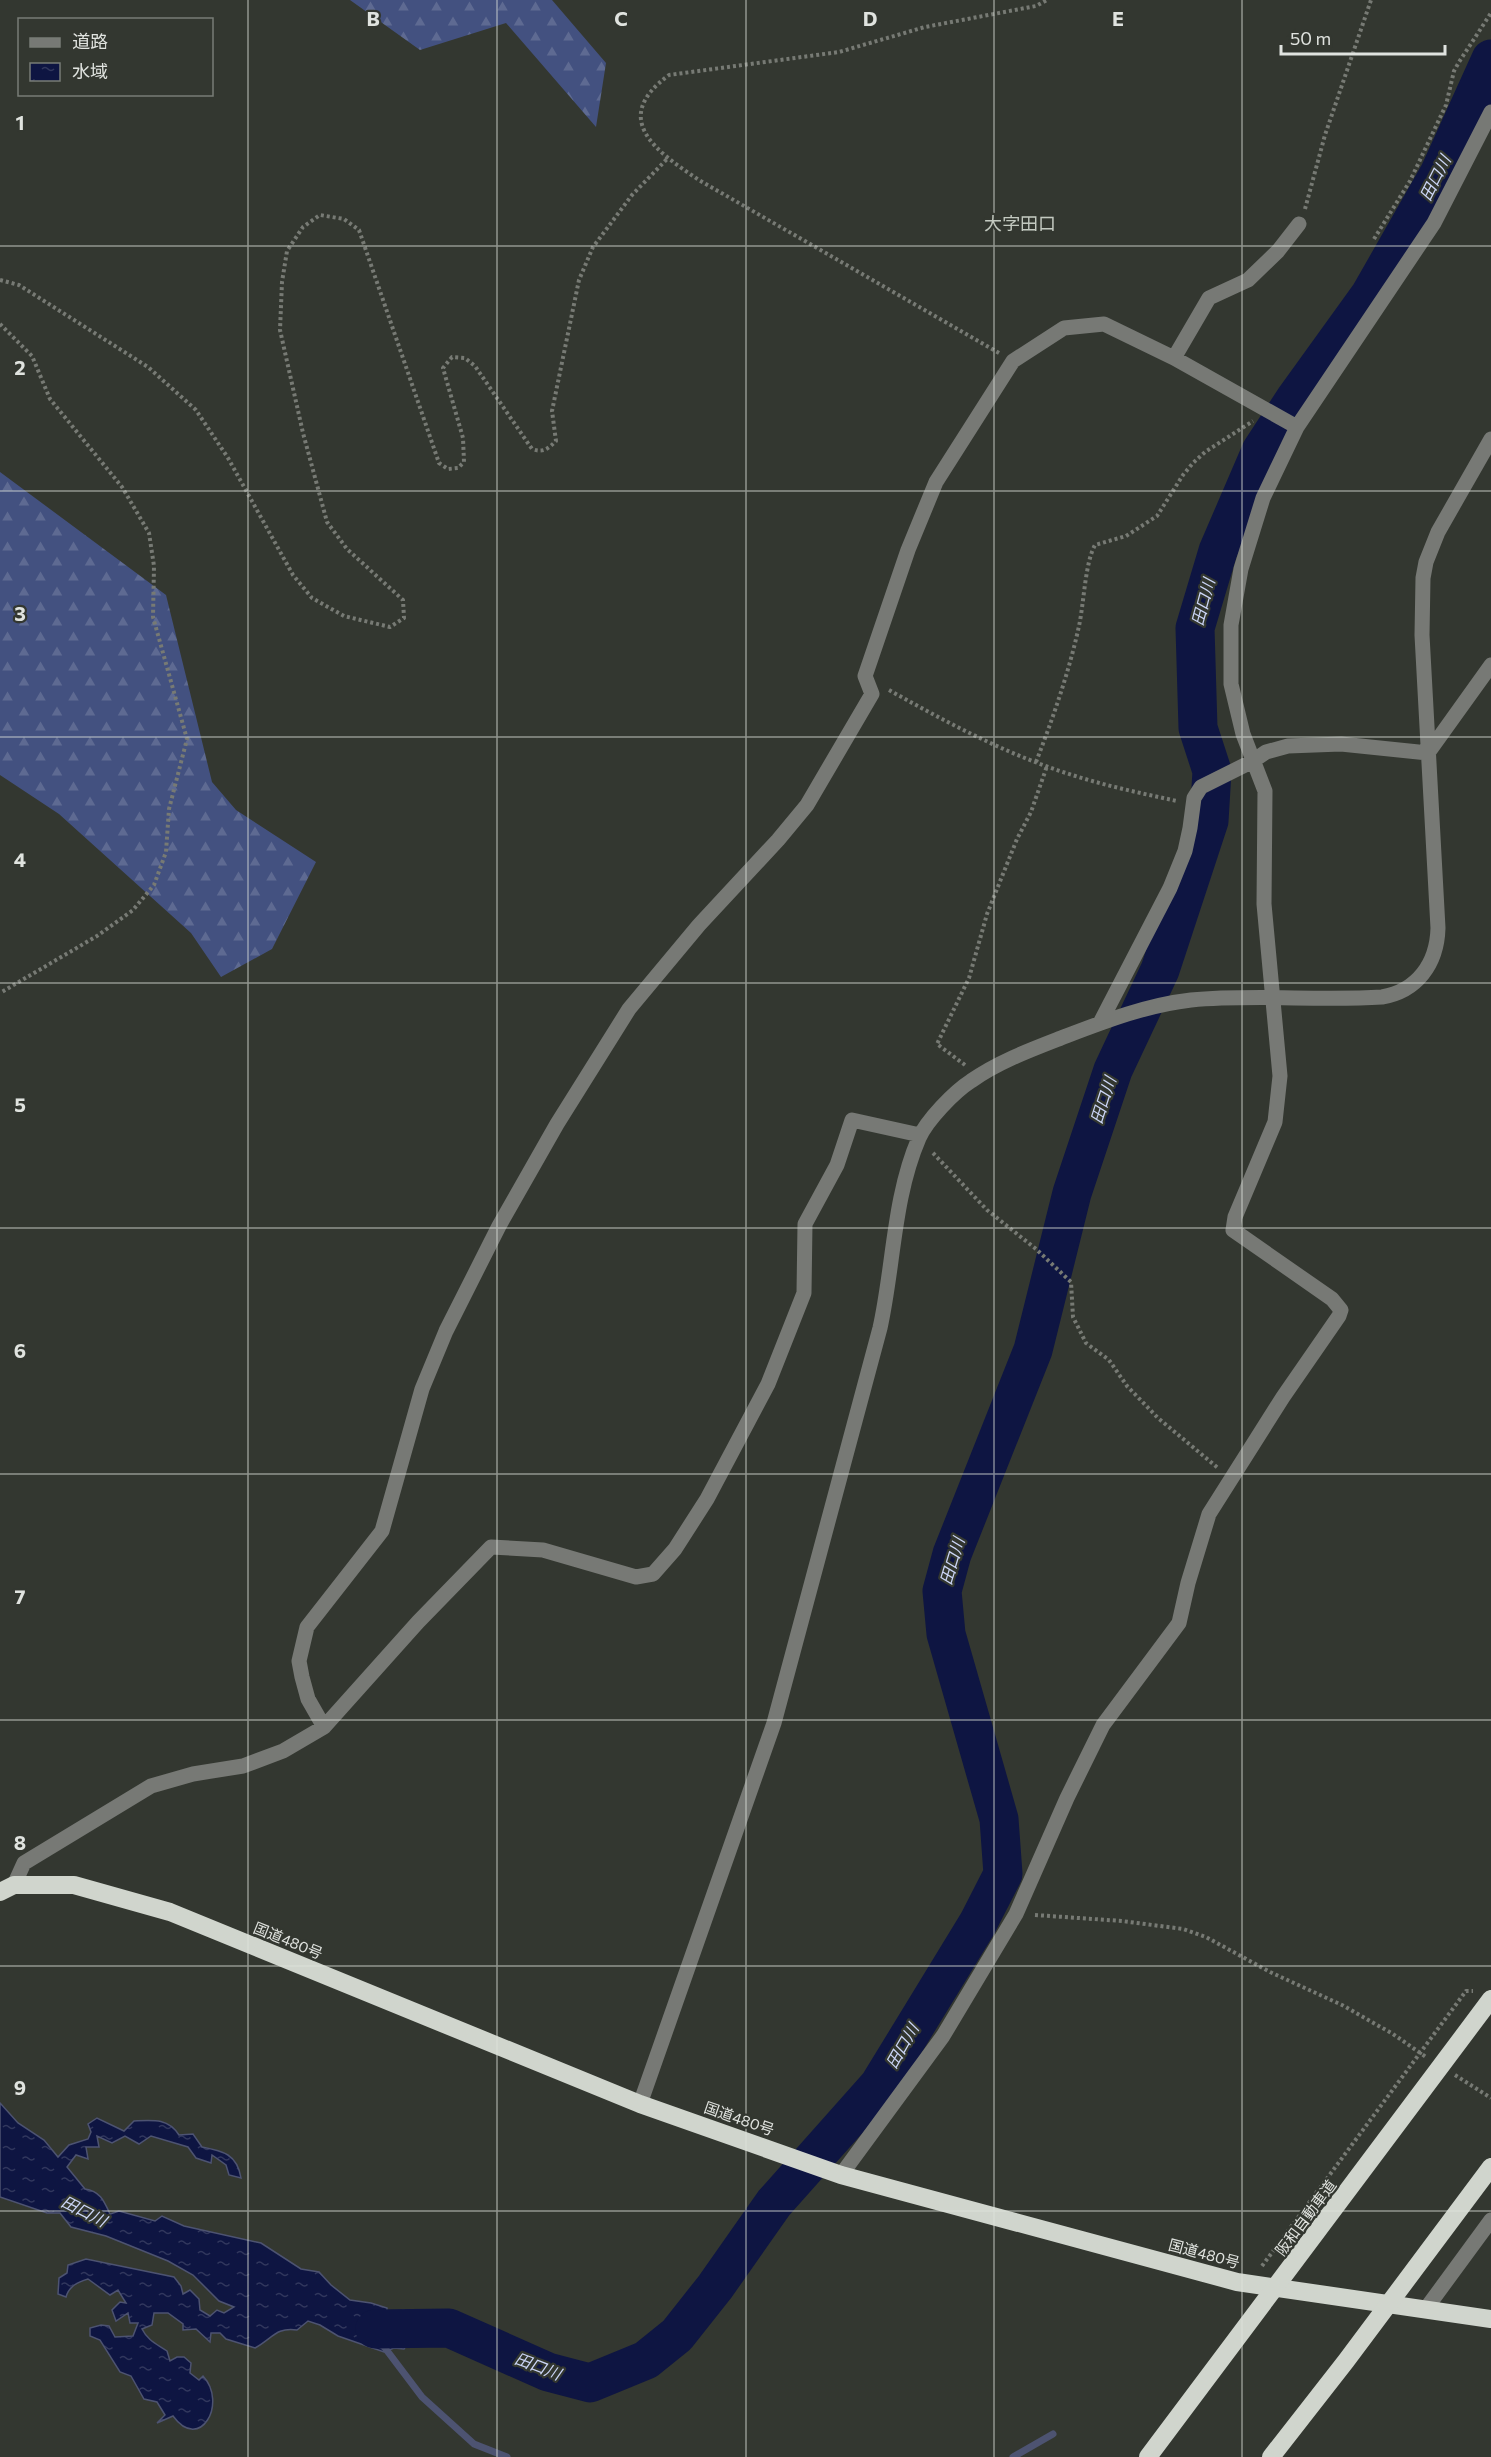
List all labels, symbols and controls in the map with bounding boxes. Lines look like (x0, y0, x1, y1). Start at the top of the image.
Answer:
text: B (366, 6, 380, 30)
text: C (614, 6, 628, 30)
text: D (863, 6, 877, 30)
text: E (1112, 6, 1124, 30)
legend (18, 18, 213, 96)
scale bar (1281, 18, 1444, 56)
text: 50 m (1290, 27, 1331, 49)
text: 道路 (72, 30, 108, 52)
text: 水域 (72, 60, 108, 82)
text: 1 (15, 110, 25, 134)
water label: 田口川 (1415, 150, 1455, 203)
district label: 大字田口 (984, 212, 1056, 234)
text: 2 (14, 355, 26, 379)
water label: 田口川 (1187, 574, 1218, 628)
text: 3 (14, 601, 26, 625)
text: 4 (14, 847, 26, 871)
water label: 田口川 (1086, 1072, 1120, 1126)
text: 5 (14, 1092, 26, 1116)
text: 6 (14, 1338, 26, 1362)
water label: 田口川 (935, 1533, 968, 1587)
text: 7 (15, 1584, 26, 1608)
text: 8 (14, 1830, 26, 1854)
street label: 国道480号 (251, 1918, 326, 1962)
water label: 田口川 (881, 2018, 923, 2071)
text: 9 (14, 2075, 26, 2099)
street label: 国道480号 (702, 2098, 777, 2138)
street label: 阪和自動車道 (1271, 2176, 1339, 2259)
water label: 田口川 (59, 2191, 112, 2231)
street label: 国道480号 (1167, 2235, 1242, 2271)
water label: 田口川 (512, 2348, 566, 2384)

